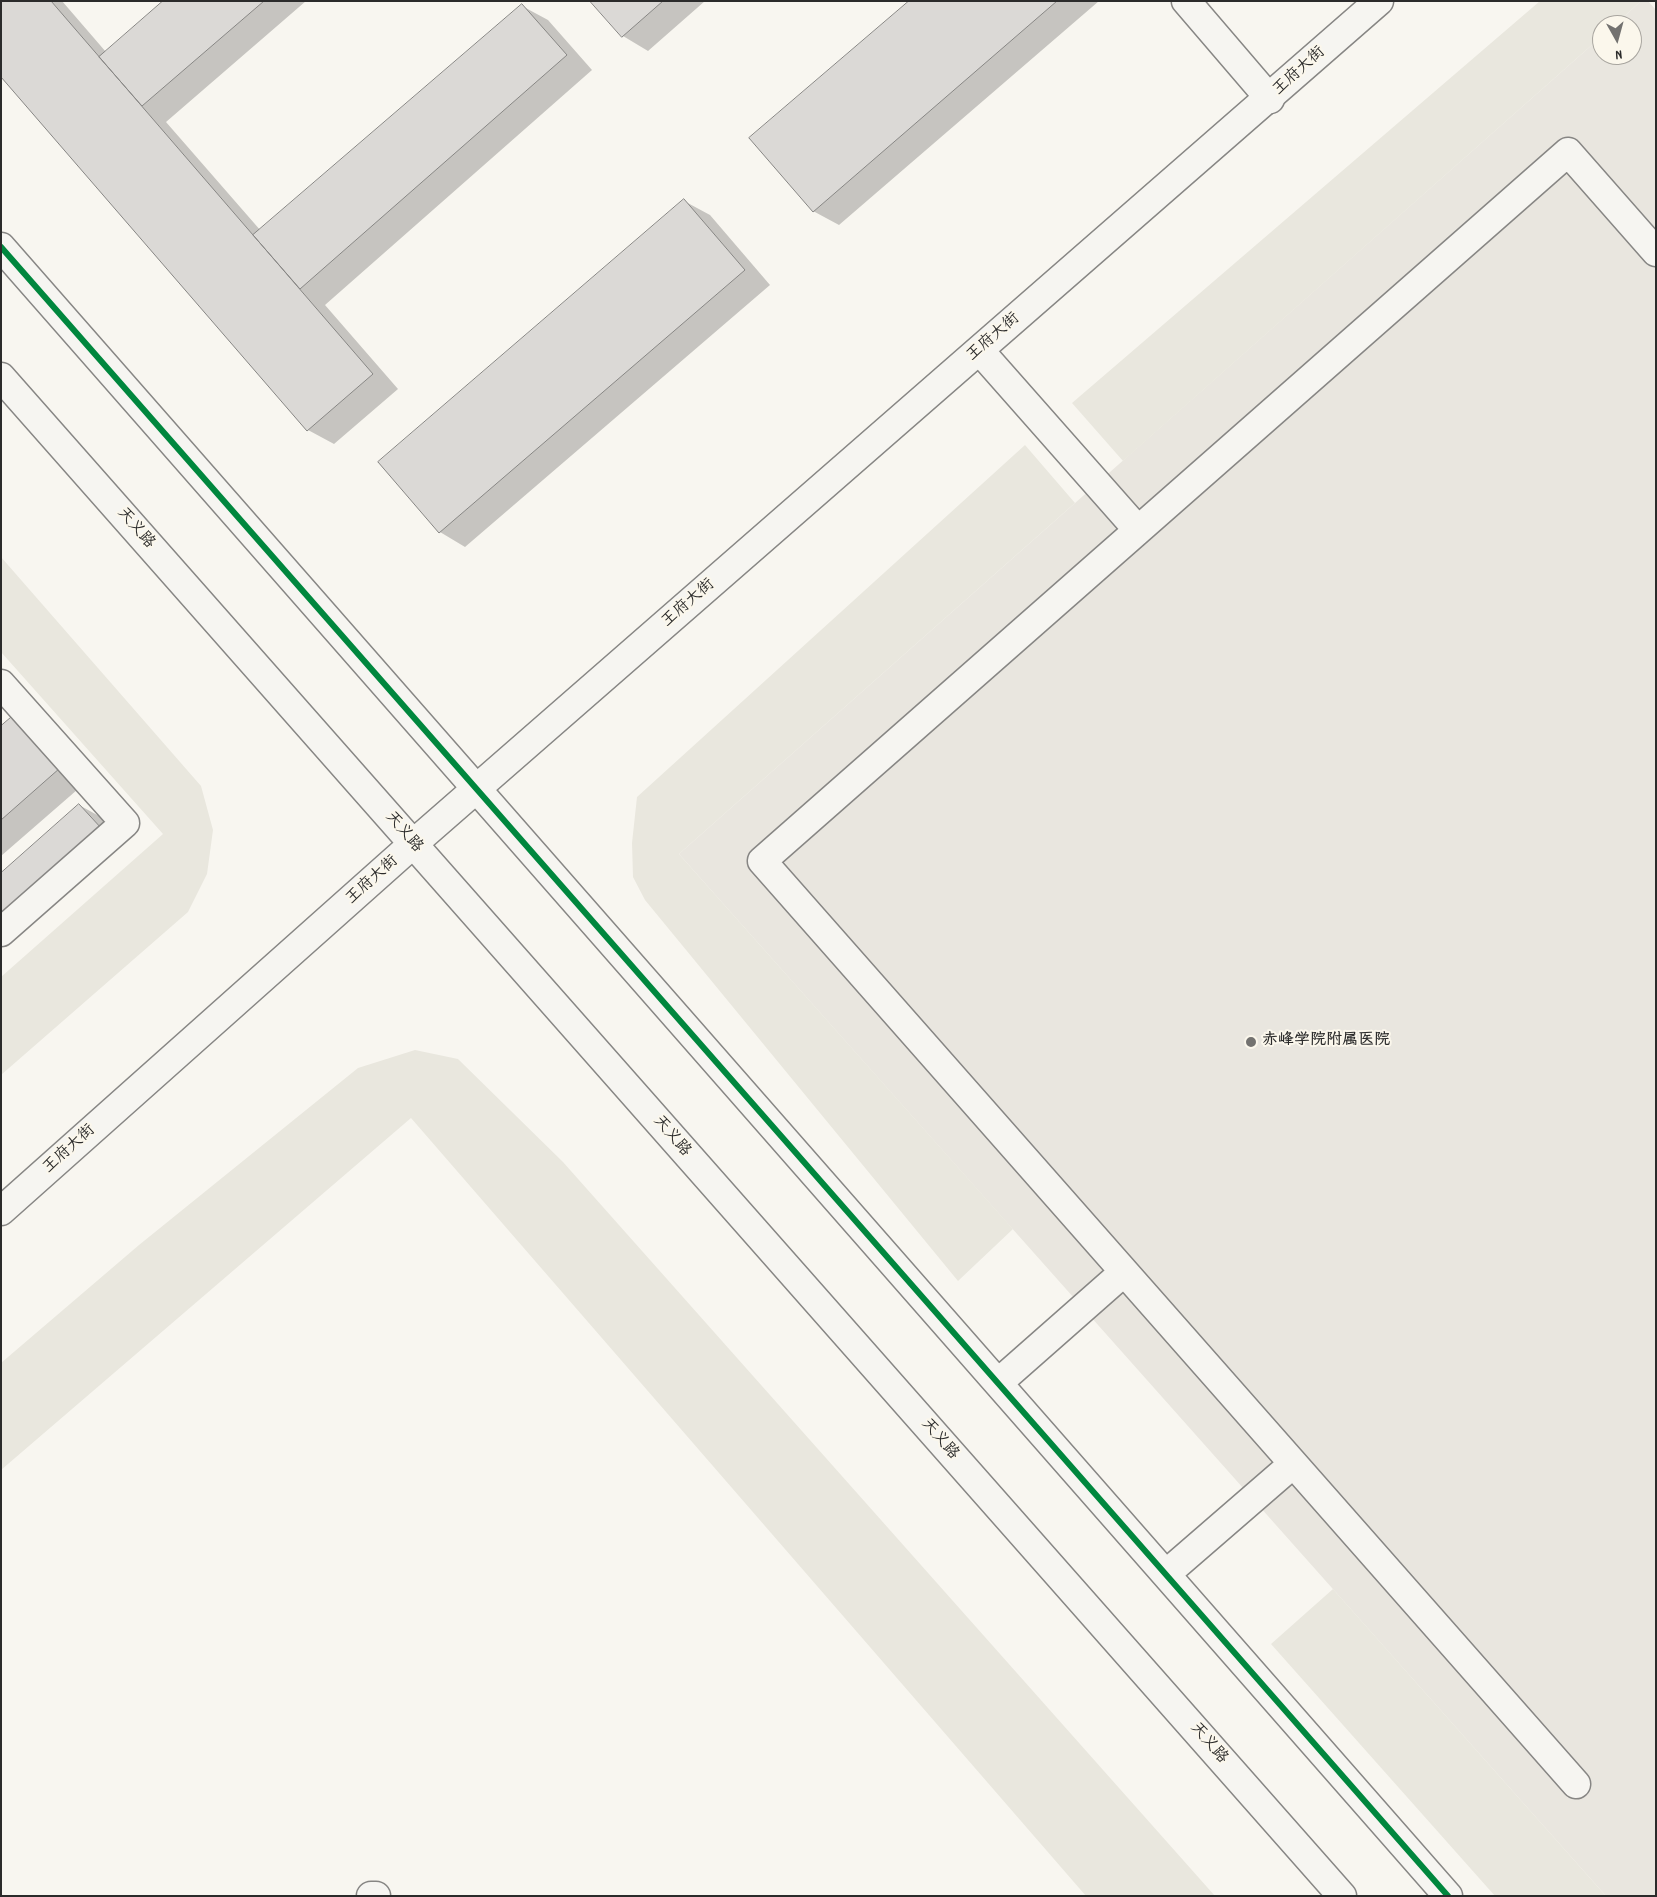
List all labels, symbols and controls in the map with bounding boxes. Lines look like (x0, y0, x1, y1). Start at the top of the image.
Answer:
north arrow (1592, 15, 1642, 65)
street label: 王府大街 (1270, 43, 1330, 101)
text: N (1614, 44, 1623, 64)
street label: 王府大街 (964, 310, 1024, 366)
street label: 天义路 (112, 505, 158, 553)
street label: 王府大街 (659, 576, 719, 632)
street label: 天义路 (380, 809, 426, 857)
street label: 王府大街 (343, 852, 403, 910)
place label: 赤峰学院附属医院 (1262, 1032, 1390, 1052)
marker: 赤峰学院附属医院 (1244, 1035, 1258, 1049)
street label: 天义路 (648, 1113, 694, 1161)
street label: 王府大街 (40, 1121, 100, 1179)
street label: 天义路 (916, 1416, 962, 1464)
street label: 天义路 (1185, 1720, 1231, 1768)

